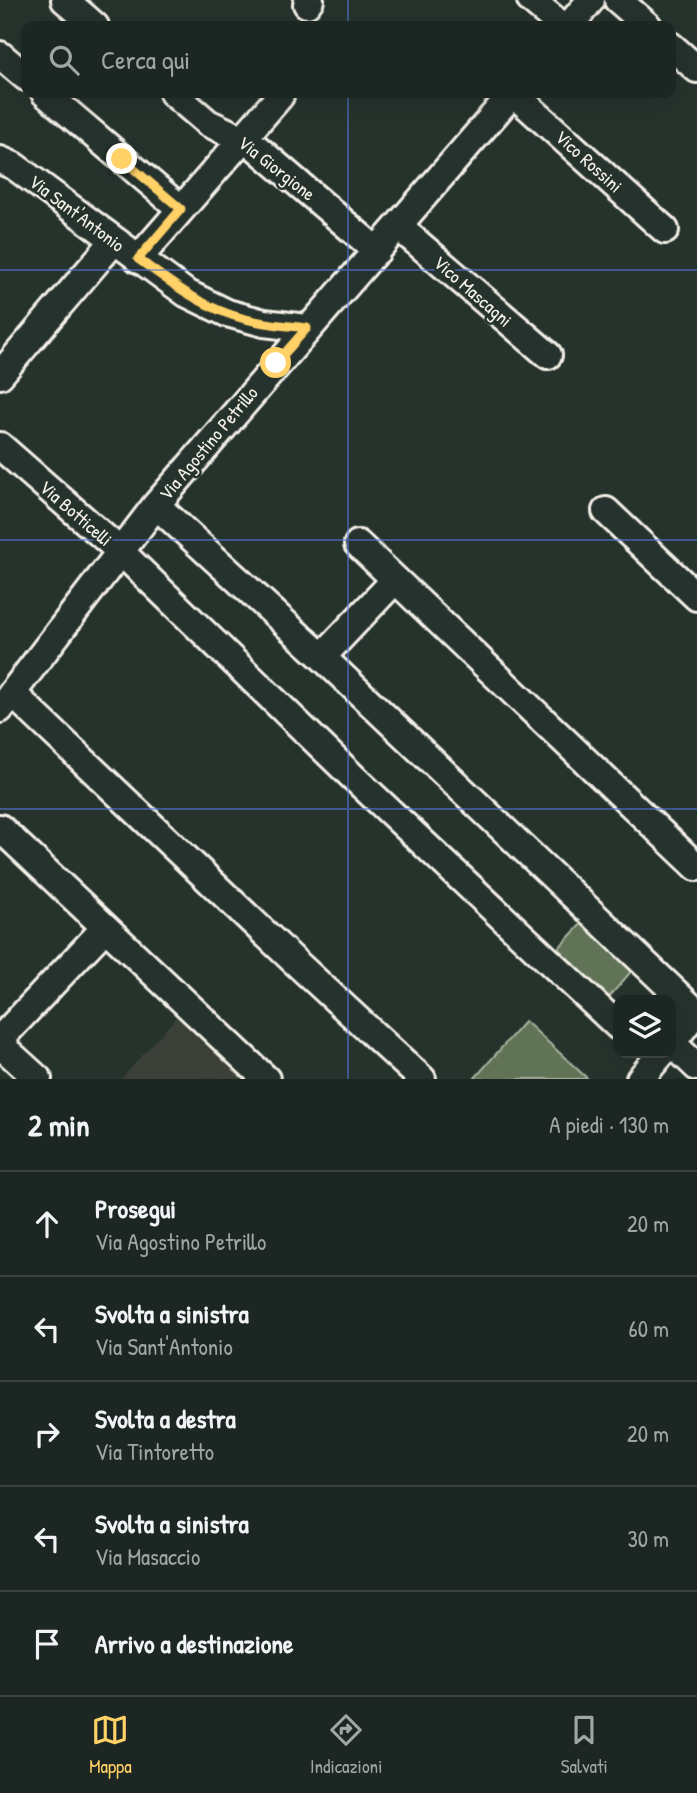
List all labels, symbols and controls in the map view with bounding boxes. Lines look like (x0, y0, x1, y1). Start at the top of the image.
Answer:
search box (21, 21, 676, 98)
icon: search (45, 41, 83, 79)
text: Cerca qui (101, 42, 190, 77)
street label: Vico Rossini (550, 124, 628, 198)
street label: Via Giorgione (233, 130, 321, 207)
route end (106, 143, 137, 174)
street label: Via Sant'Antonio (24, 168, 131, 258)
street label: Vico Mascagni (428, 250, 518, 332)
route start (260, 347, 291, 378)
street label: Via Agostino Petrillo (153, 380, 264, 506)
street label: Via Botticelli (34, 474, 118, 552)
map controls (613, 995, 676, 1058)
button: layers (613, 995, 676, 1058)
text: 2 min (28, 1105, 90, 1145)
text: A piedi · 130 m (549, 1109, 669, 1140)
text: Prosegui (95, 1191, 176, 1226)
icon: ahead (28, 1205, 66, 1243)
text: 20 m (627, 1208, 669, 1239)
text: Via Agostino Petrillo (95, 1226, 266, 1257)
text: Svolta a sinistra (95, 1296, 249, 1331)
icon: left (28, 1310, 66, 1348)
text: 60 m (629, 1313, 669, 1344)
text: Via Sant'Antonio (95, 1331, 233, 1362)
text: Svolta a destra (95, 1401, 236, 1436)
icon: right (28, 1415, 66, 1453)
text: 20 m (627, 1418, 669, 1449)
text: Via Tintoretto (95, 1436, 214, 1467)
text: Svolta a sinistra (95, 1506, 249, 1541)
icon: left (28, 1520, 66, 1558)
text: 30 m (627, 1523, 669, 1554)
text: Via Masaccio (95, 1541, 200, 1572)
icon: arrive (28, 1625, 66, 1663)
text: Arrivo a destinazione (95, 1626, 293, 1661)
tab: Mappa (89, 1711, 132, 1779)
tab: Indicazioni (310, 1711, 382, 1779)
tab: Salvati (561, 1711, 608, 1779)

